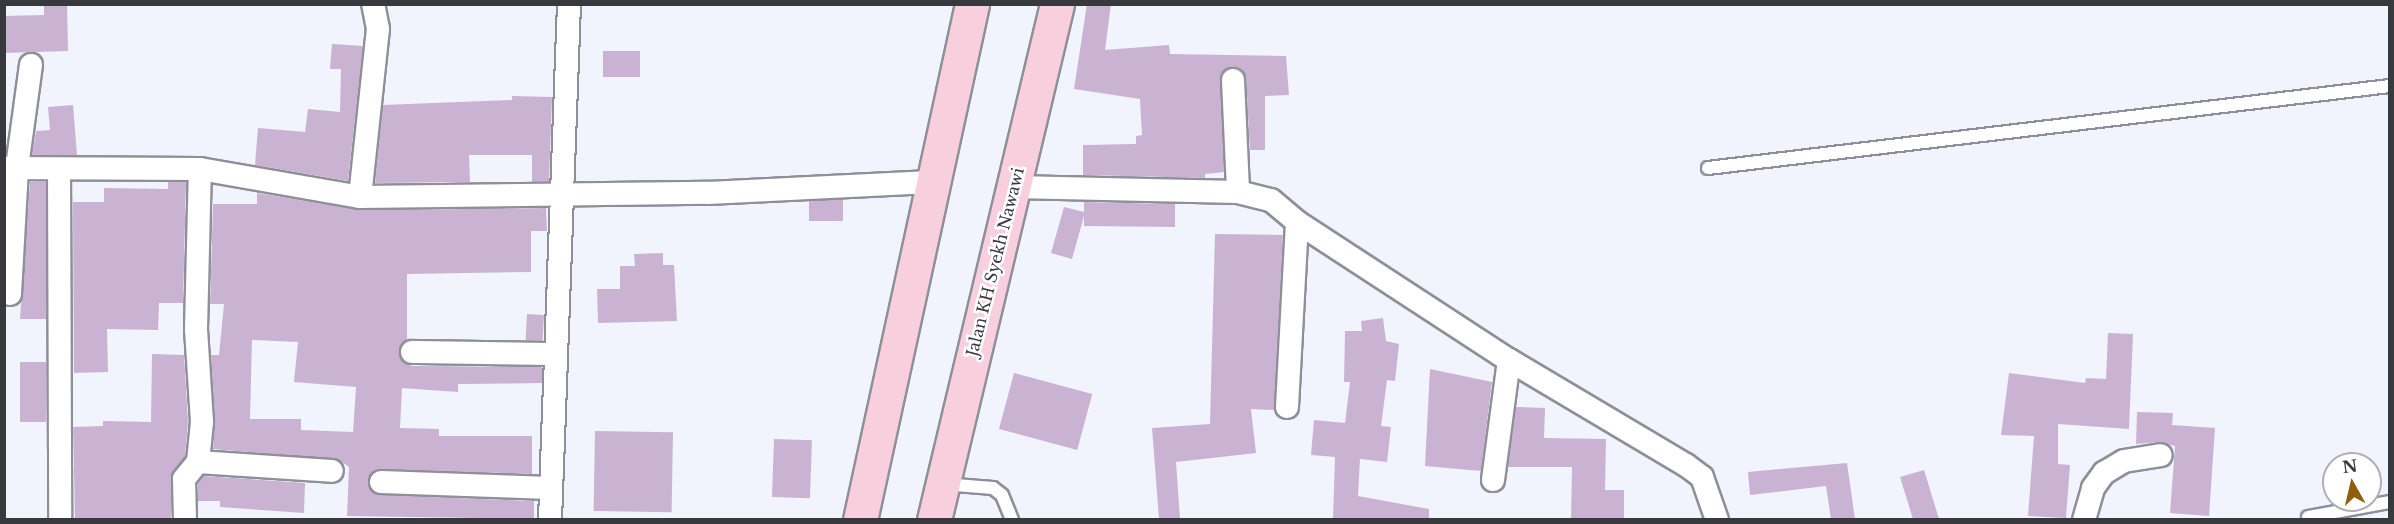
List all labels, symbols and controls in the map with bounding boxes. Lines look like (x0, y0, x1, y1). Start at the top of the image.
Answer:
street label: Jalan KH Syekh Nawawi (962, 165, 1028, 359)
north arrow (2322, 452, 2382, 512)
text: N (2341, 455, 2359, 477)

